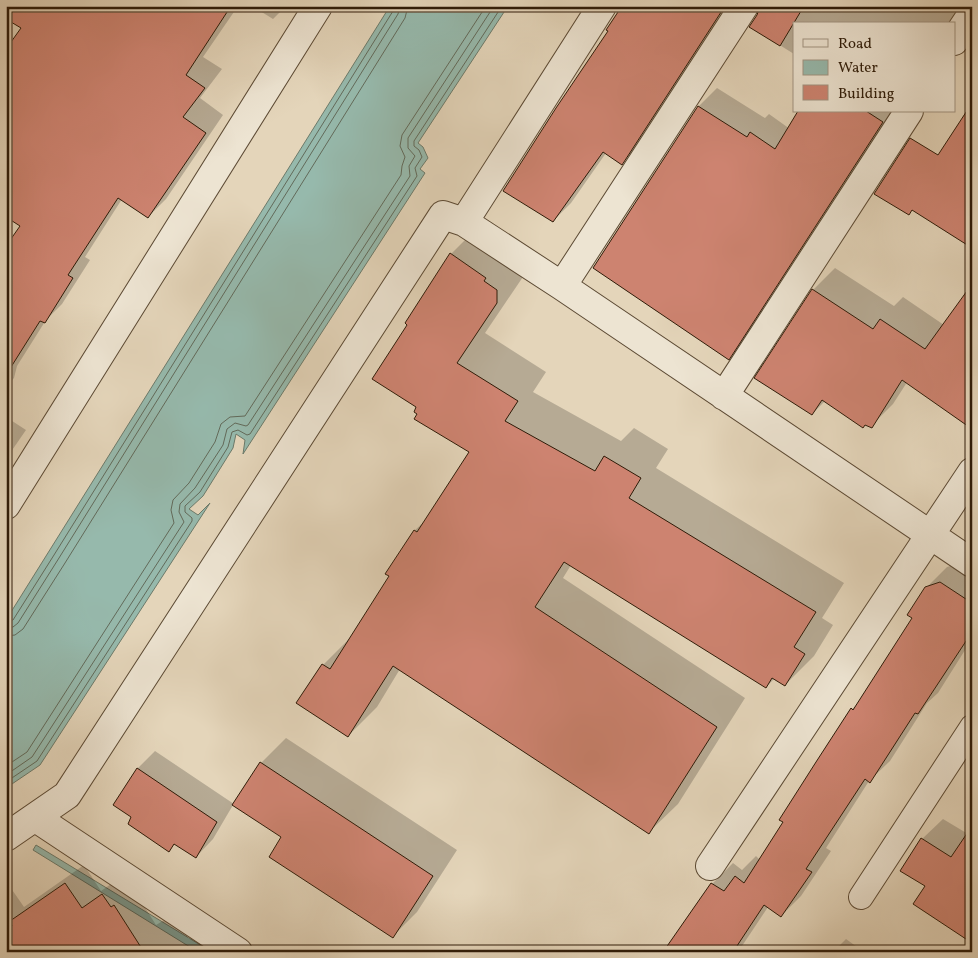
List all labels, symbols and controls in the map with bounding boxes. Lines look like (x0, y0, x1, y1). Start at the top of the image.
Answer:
legend (793, 22, 956, 112)
text: Road (838, 34, 872, 55)
text: Water (838, 58, 878, 79)
text: Building (838, 84, 895, 105)

